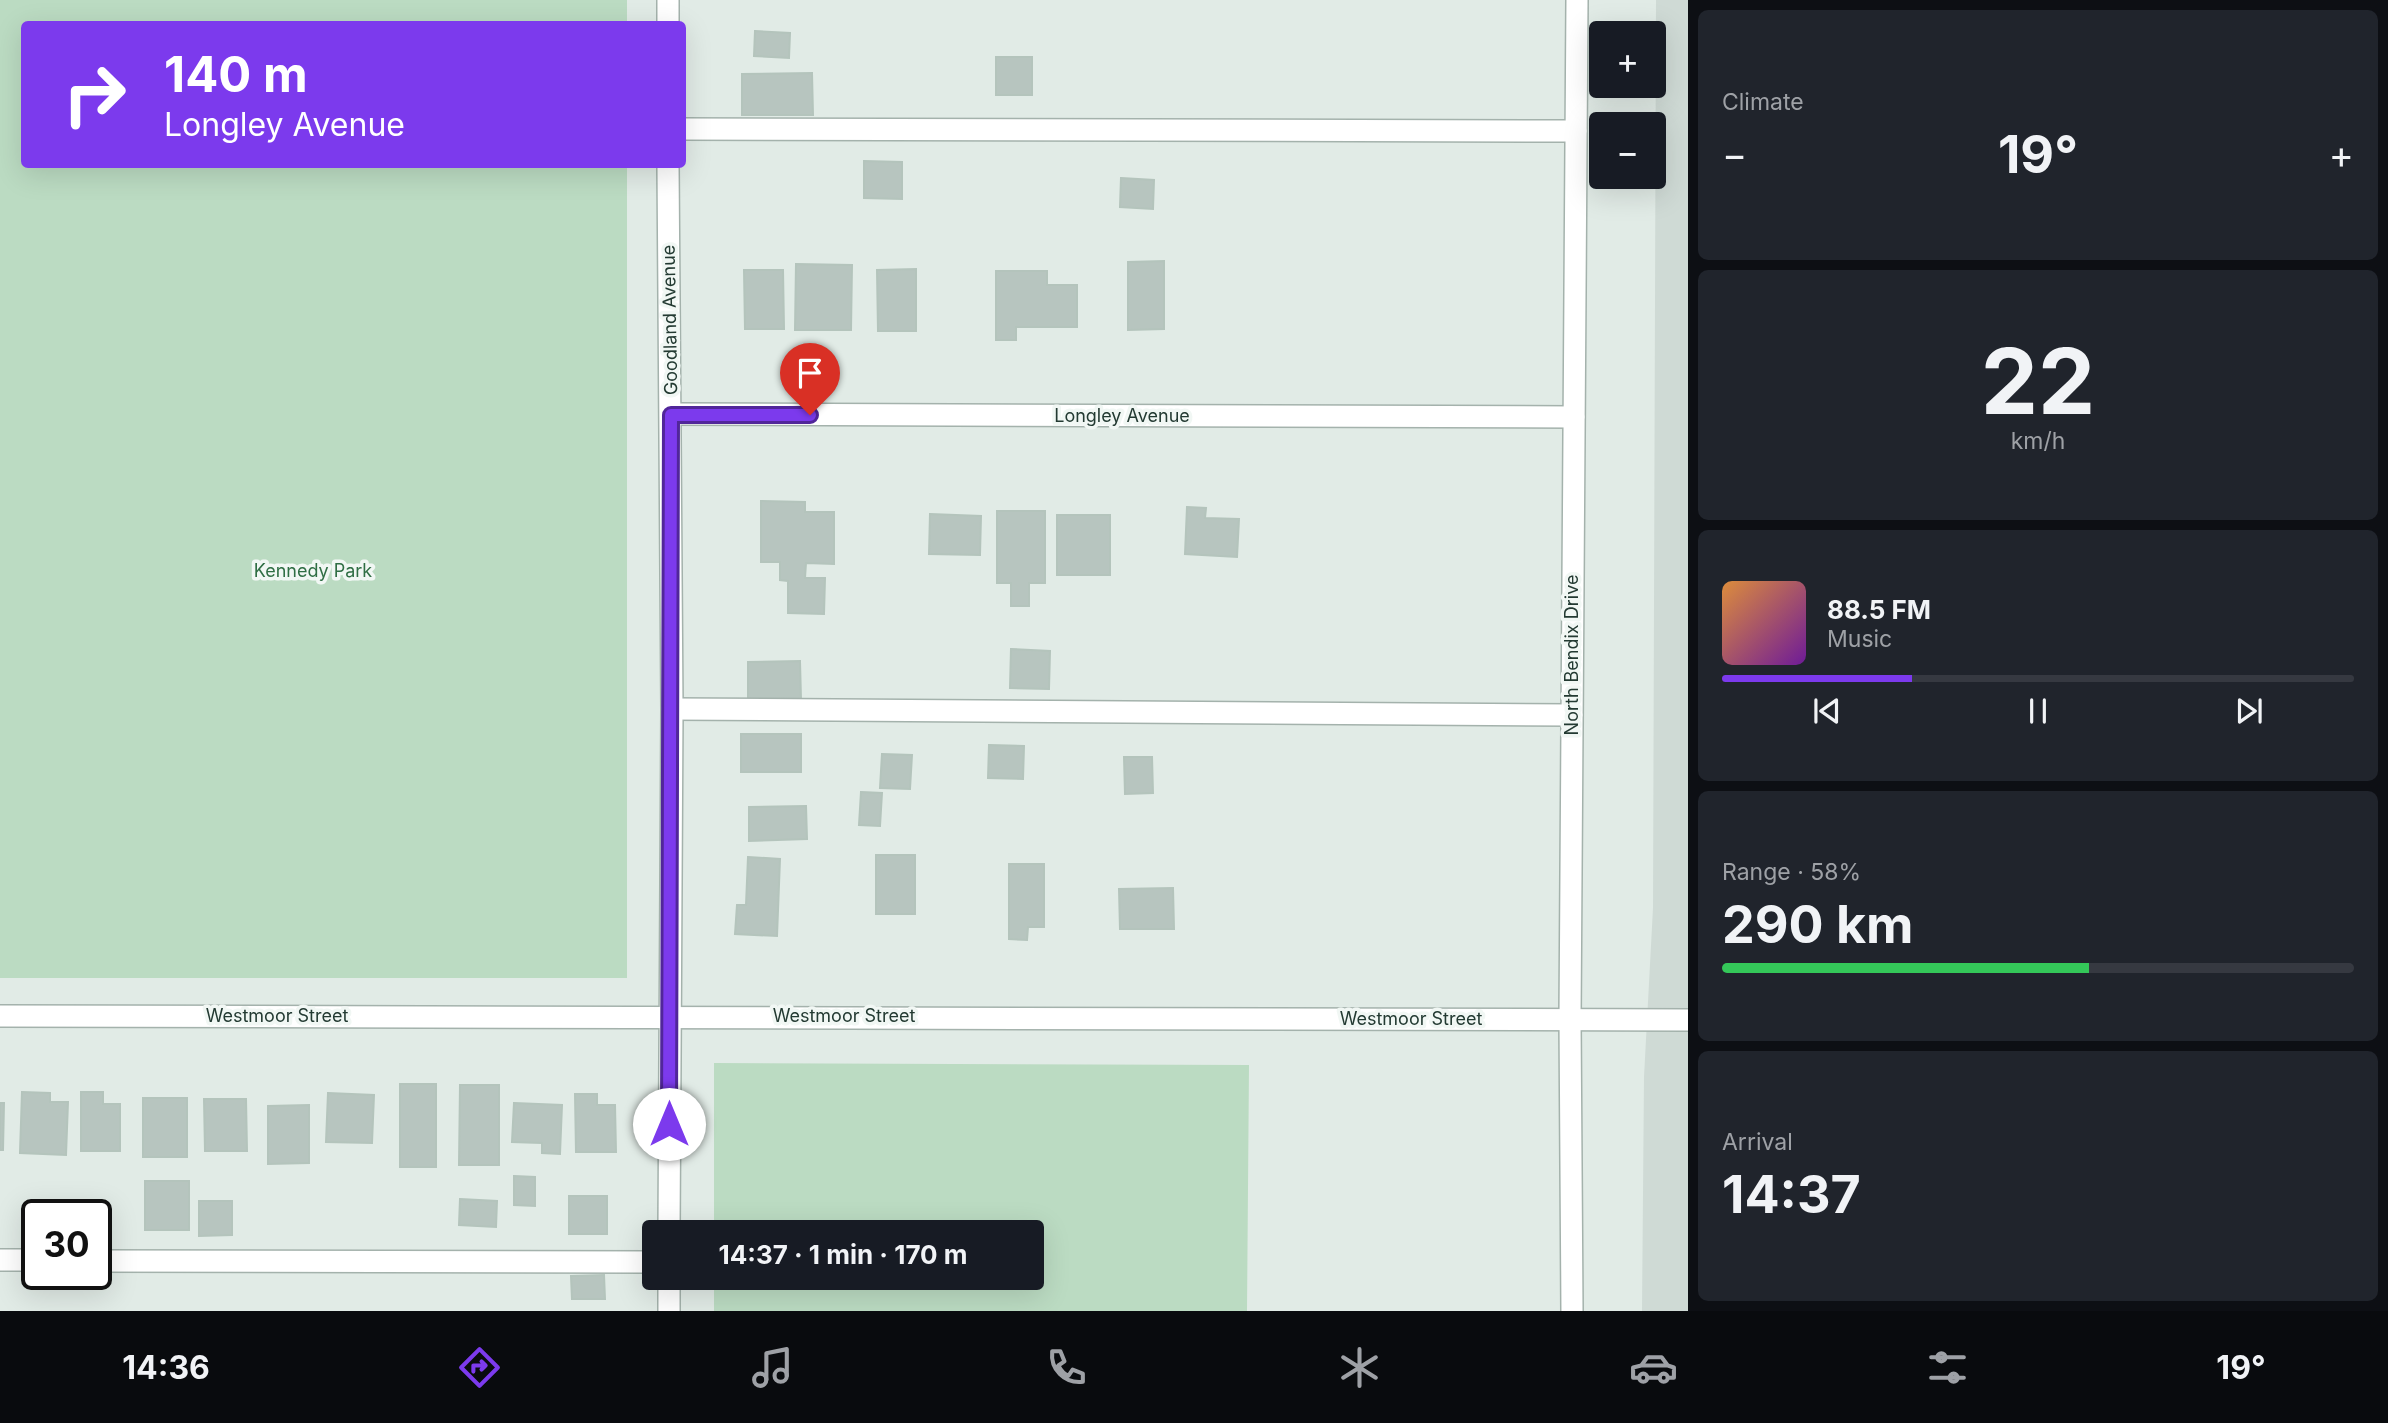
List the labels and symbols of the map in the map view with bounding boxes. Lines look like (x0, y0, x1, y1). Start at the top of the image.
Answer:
street label: Goodland Avenue (658, 245, 681, 395)
pin (780, 343, 840, 415)
street label: Longley Avenue (1054, 405, 1190, 426)
park label: Kennedy Park (254, 560, 372, 581)
street label: North Bendix Drive (1561, 575, 1582, 735)
street label: Westmoor Street (206, 1005, 348, 1026)
street label: Westmoor Street (773, 1005, 915, 1026)
street label: Westmoor Street (1340, 1008, 1482, 1029)
position arrow (632, 1087, 706, 1161)
speed limit sign: 30 (21, 1199, 112, 1290)

